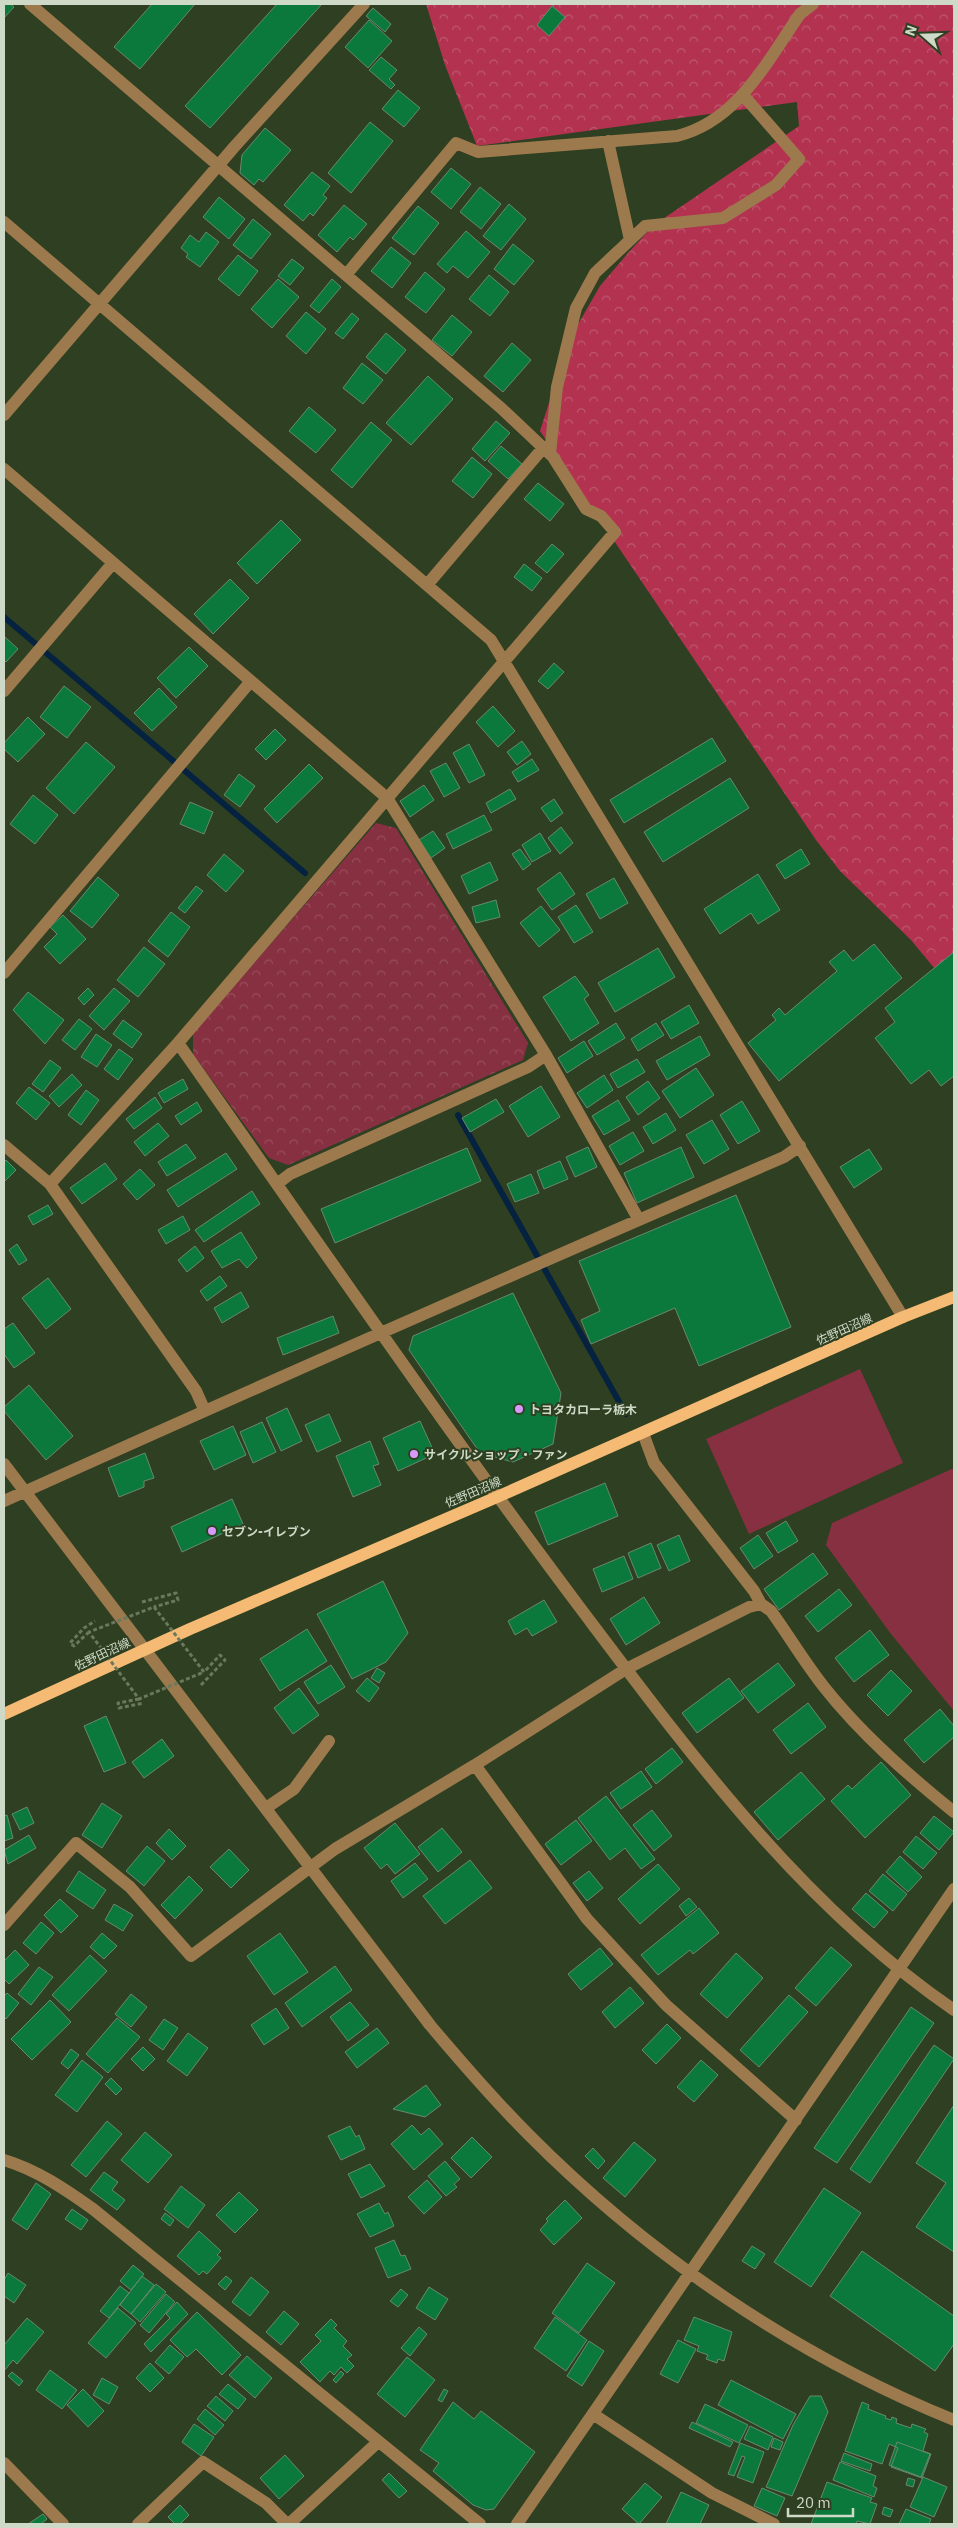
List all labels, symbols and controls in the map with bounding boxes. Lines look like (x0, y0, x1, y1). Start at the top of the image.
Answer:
north arrow (898, 10, 948, 60)
text: N (901, 23, 921, 38)
street label: 佐野田沼線 (814, 1310, 874, 1348)
place label: トヨタカローラ栃木 (529, 1402, 637, 1417)
marker: トヨタカローラ栃木 (513, 1403, 525, 1415)
place label: サイクルショップ・ファン (424, 1447, 567, 1462)
marker: サイクルショップ・ファン (408, 1448, 420, 1460)
street label: 佐野田沼線 (442, 1473, 504, 1511)
place label: セブン-イレブン (222, 1524, 311, 1539)
marker: セブン-イレブン (206, 1525, 218, 1537)
street label: 佐野田沼線 (72, 1635, 132, 1673)
scale bar (788, 2486, 853, 2518)
text: 20 m (796, 2493, 831, 2512)

